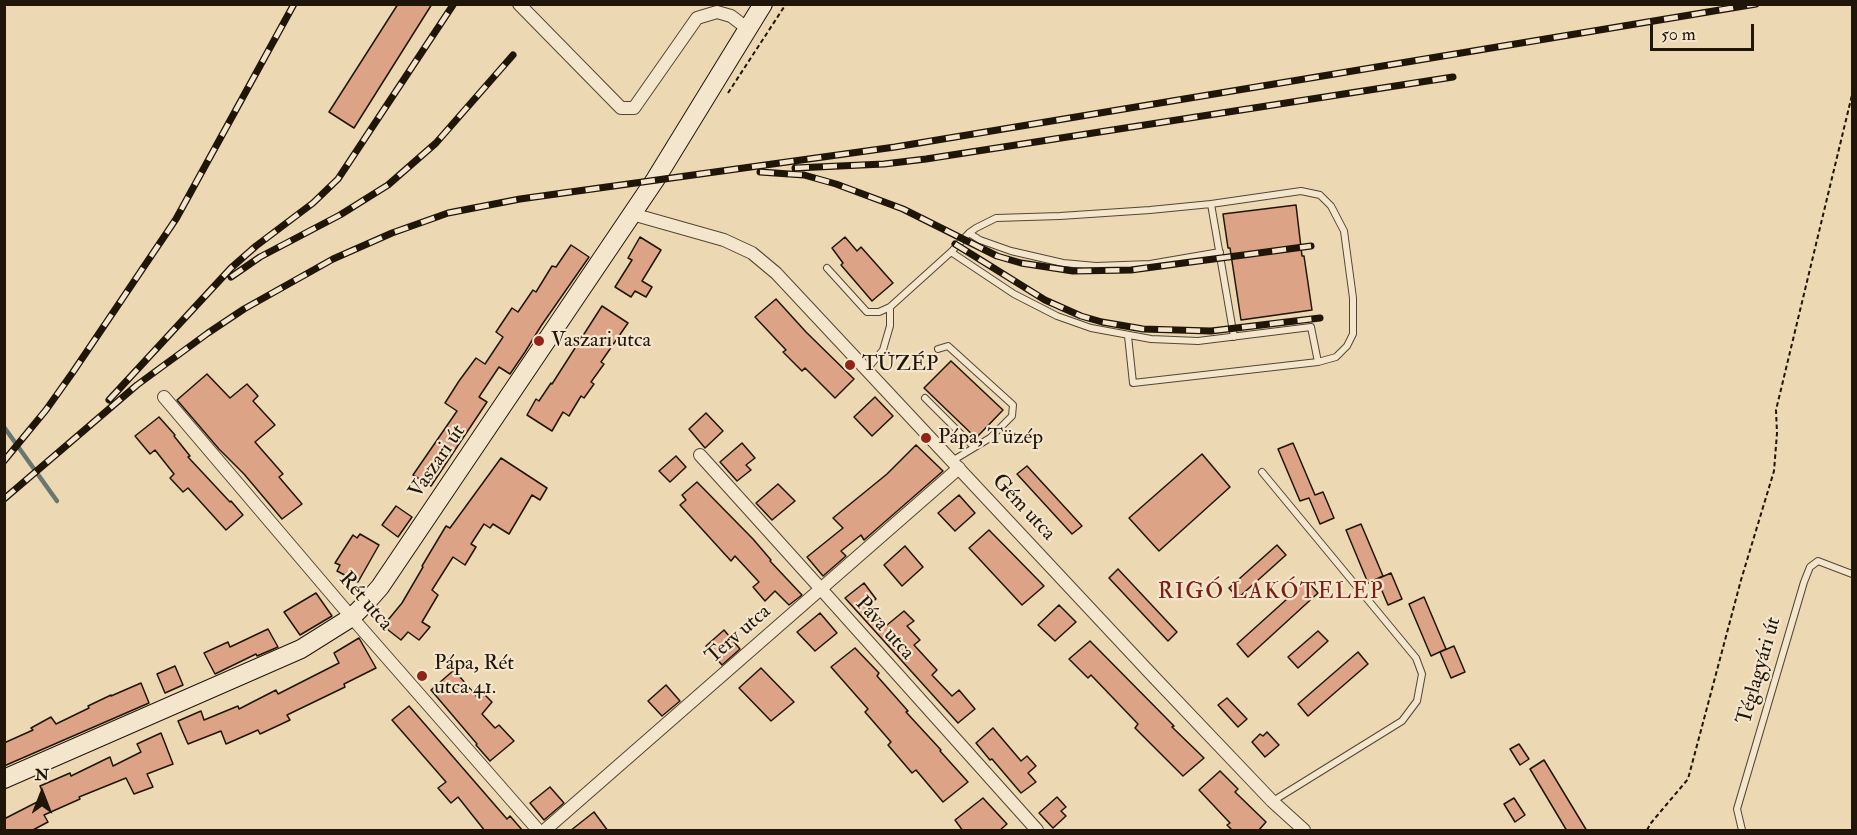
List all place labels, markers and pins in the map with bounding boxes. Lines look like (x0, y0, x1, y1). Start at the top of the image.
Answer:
place label: Vaszari utca (551, 328, 651, 354)
marker: Vaszari utca (532, 334, 546, 348)
place label: TÜZÉP (862, 352, 938, 378)
marker: TÜZÉP (843, 358, 857, 372)
place label: Pápa, Tüzép (938, 425, 1043, 451)
marker: Pápa, Tüzép (919, 431, 933, 445)
place label: Pápa, Rét utca 41. (434, 651, 514, 701)
marker: Pápa, Rét utca 41. (415, 669, 429, 683)

